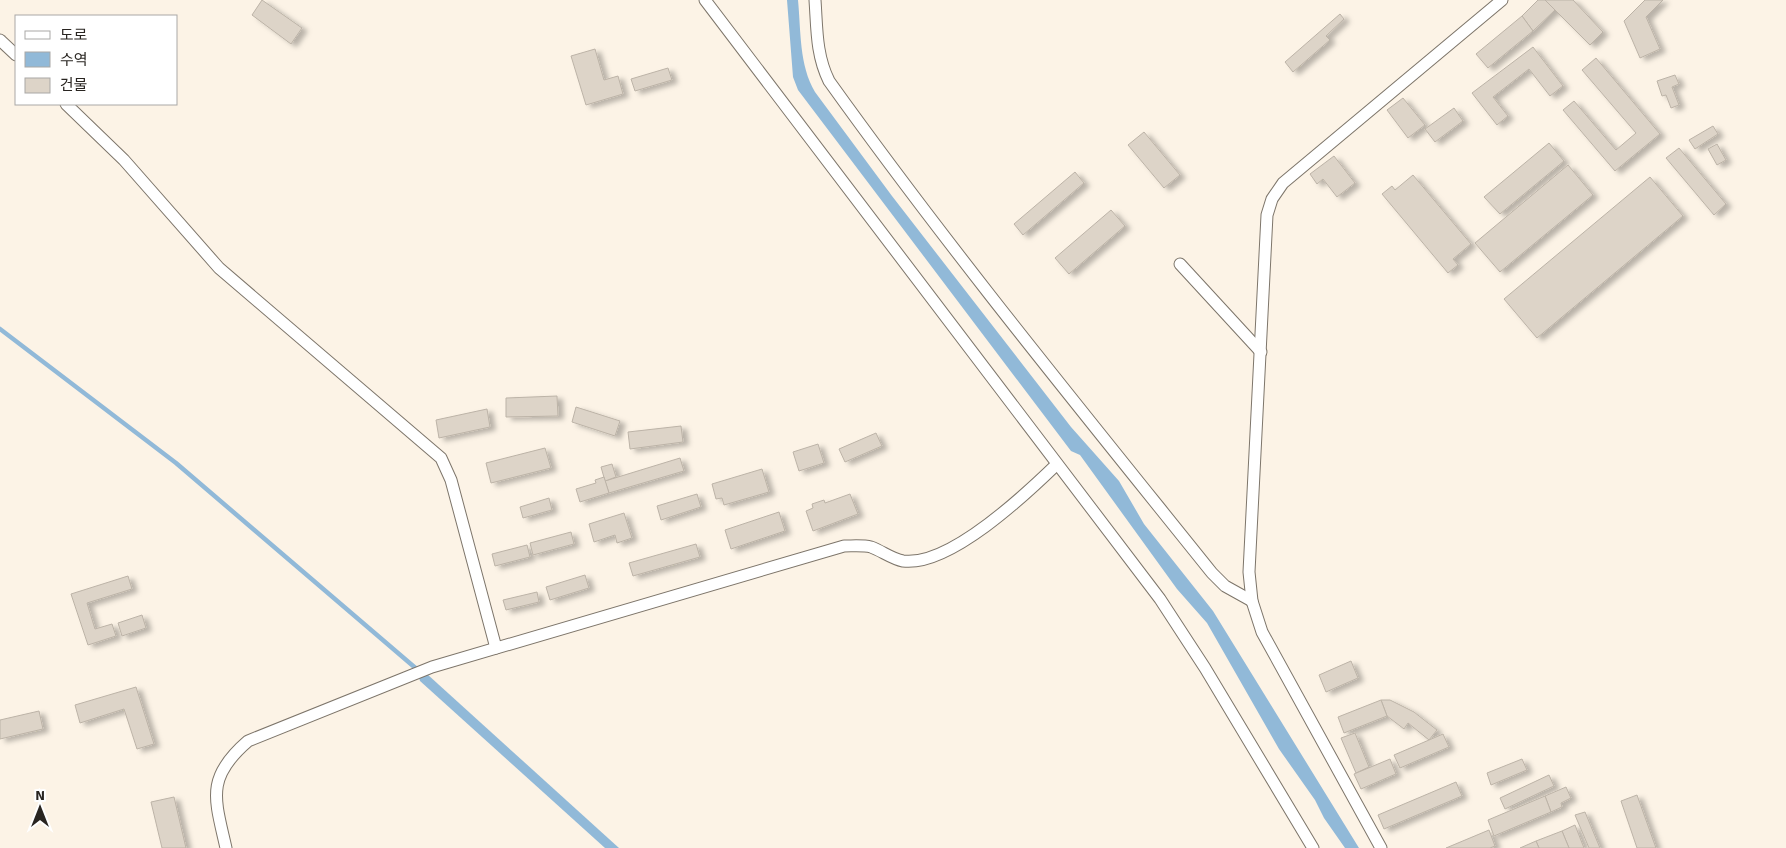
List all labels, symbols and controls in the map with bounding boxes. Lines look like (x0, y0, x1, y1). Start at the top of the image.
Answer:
legend (15, 15, 178, 105)
text: 도로 (60, 26, 88, 44)
text: 수역 (60, 51, 88, 69)
text: 건물 (60, 76, 88, 94)
north arrow (15, 783, 65, 833)
text: N (35, 787, 45, 804)

